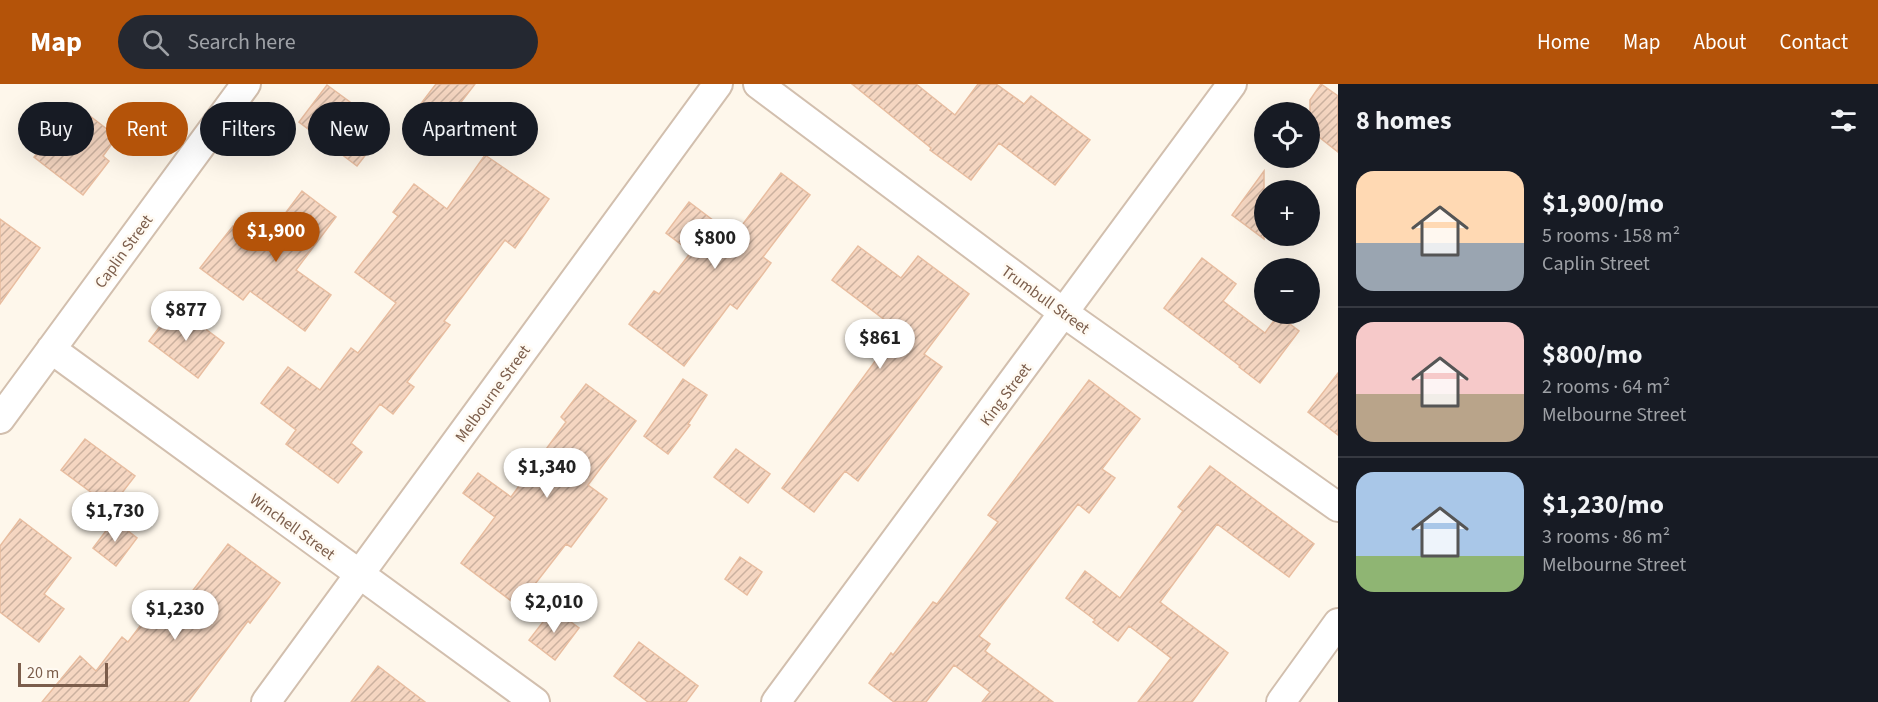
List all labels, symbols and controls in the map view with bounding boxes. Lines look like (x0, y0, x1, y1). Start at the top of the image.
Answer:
search box (118, 15, 538, 69)
text: Map (30, 22, 82, 62)
icon: search (139, 26, 172, 59)
text: Search here (187, 26, 296, 58)
text: Home (1537, 27, 1590, 57)
text: Map (1623, 27, 1661, 57)
text: About (1694, 27, 1746, 57)
text: Contact (1779, 27, 1848, 57)
chip: Buy (18, 102, 94, 156)
chip: Rent (106, 102, 188, 156)
chip: Filters (200, 102, 296, 156)
chip: New (308, 102, 390, 156)
chip: Apartment (402, 102, 538, 156)
map controls (1254, 102, 1320, 324)
button: locate (1254, 102, 1320, 168)
text: 8 homes (1356, 102, 1451, 139)
icon: filters (1827, 104, 1860, 137)
button: + (1254, 180, 1320, 246)
text: $1,900/mo (1542, 185, 1664, 222)
icon: home (1404, 195, 1476, 267)
street label: Caplin Street (90, 210, 158, 293)
pin: $1,900 (227, 212, 325, 263)
text: $1,900 (247, 217, 305, 245)
pin: $800 (679, 219, 751, 270)
text: 5 rooms · 158 m² (1542, 222, 1680, 250)
text: $800 (694, 224, 736, 252)
text: Caplin Street (1542, 250, 1650, 278)
button: − (1254, 258, 1320, 324)
street label: Trumbull Street (997, 260, 1095, 340)
pin: $877 (150, 291, 222, 342)
text: $877 (165, 296, 207, 324)
pin: $861 (844, 319, 916, 370)
text: $861 (859, 324, 901, 352)
text: $800/mo (1542, 336, 1642, 373)
street label: Melbourne Street (450, 340, 536, 447)
icon: home (1404, 346, 1476, 418)
street label: King Street (975, 358, 1037, 430)
text: 2 rooms · 64 m² (1542, 373, 1670, 401)
text: Melbourne Street (1542, 401, 1686, 429)
pin: $1,340 (498, 448, 596, 499)
text: $1,340 (518, 453, 576, 481)
text: $1,230/mo (1542, 486, 1664, 523)
street label: Winchell Street (245, 488, 340, 566)
pin: $1,730 (66, 492, 164, 543)
icon: home (1404, 496, 1476, 568)
text: $1,730 (86, 497, 144, 525)
text: 3 rooms · 86 m² (1542, 523, 1670, 551)
text: Melbourne Street (1542, 551, 1686, 579)
pin: $2,010 (505, 583, 603, 634)
text: $2,010 (525, 588, 583, 616)
pin: $1,230 (126, 590, 224, 641)
text: $1,230 (146, 595, 204, 623)
scale bar (18, 660, 108, 688)
text: 20 m (27, 662, 59, 684)

